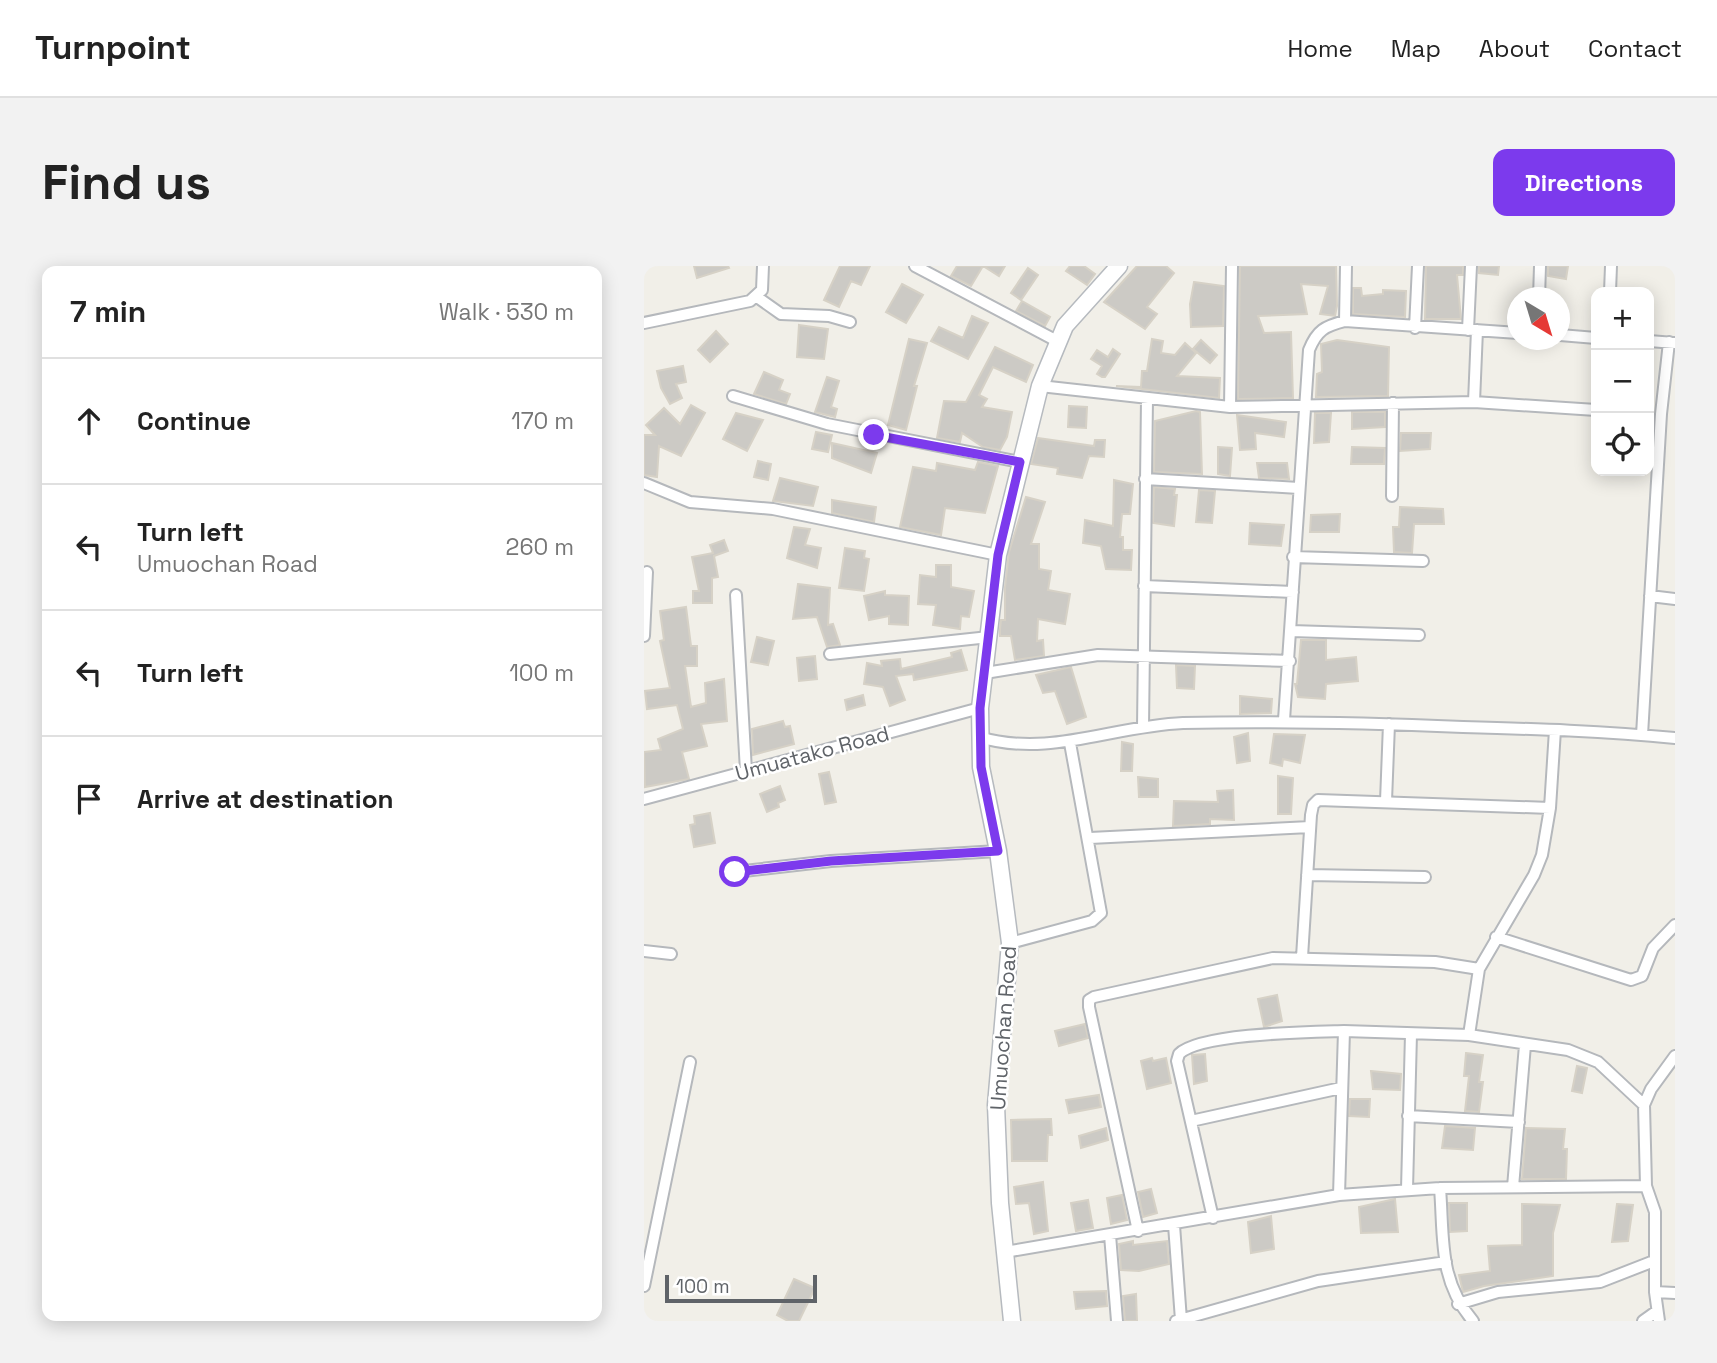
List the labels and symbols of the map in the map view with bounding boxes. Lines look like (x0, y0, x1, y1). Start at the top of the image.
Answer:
north arrow (1507, 287, 1570, 350)
route end (858, 419, 889, 450)
street label: Umuatako Road (732, 719, 892, 787)
route start (719, 856, 750, 887)
street label: Umuochan Road (984, 945, 1022, 1111)
scale bar (665, 1272, 817, 1304)

